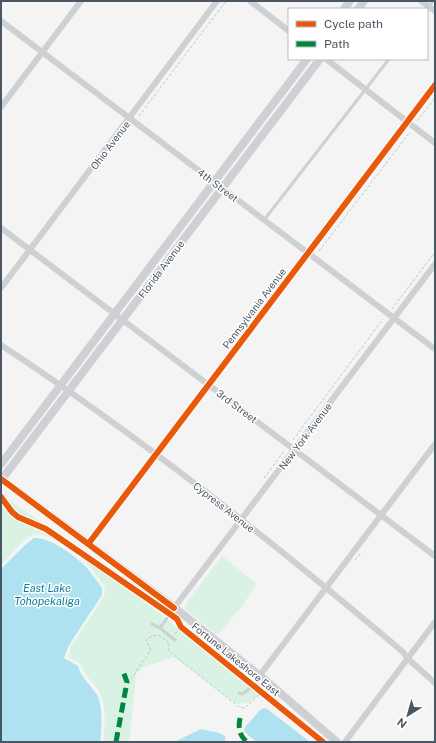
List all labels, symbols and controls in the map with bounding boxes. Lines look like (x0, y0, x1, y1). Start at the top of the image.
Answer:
legend (288, 8, 428, 60)
text: Cycle path (324, 17, 383, 31)
text: Path (324, 37, 350, 51)
street label: Ohio Avenue (88, 118, 132, 172)
street label: 4th Street (195, 166, 241, 204)
street label: Florida Avenue (135, 238, 187, 300)
street label: Pennsylvania Avenue (220, 265, 288, 351)
street label: 3rd Street (214, 387, 260, 425)
street label: New York Avenue (276, 400, 334, 472)
street label: Cypress Avenue (191, 479, 257, 535)
water label: East Lake Tohopekaliga (14, 582, 80, 607)
street label: Fortune Lakeshore East (190, 620, 282, 698)
north arrow (388, 695, 428, 735)
text: N (395, 716, 409, 730)

